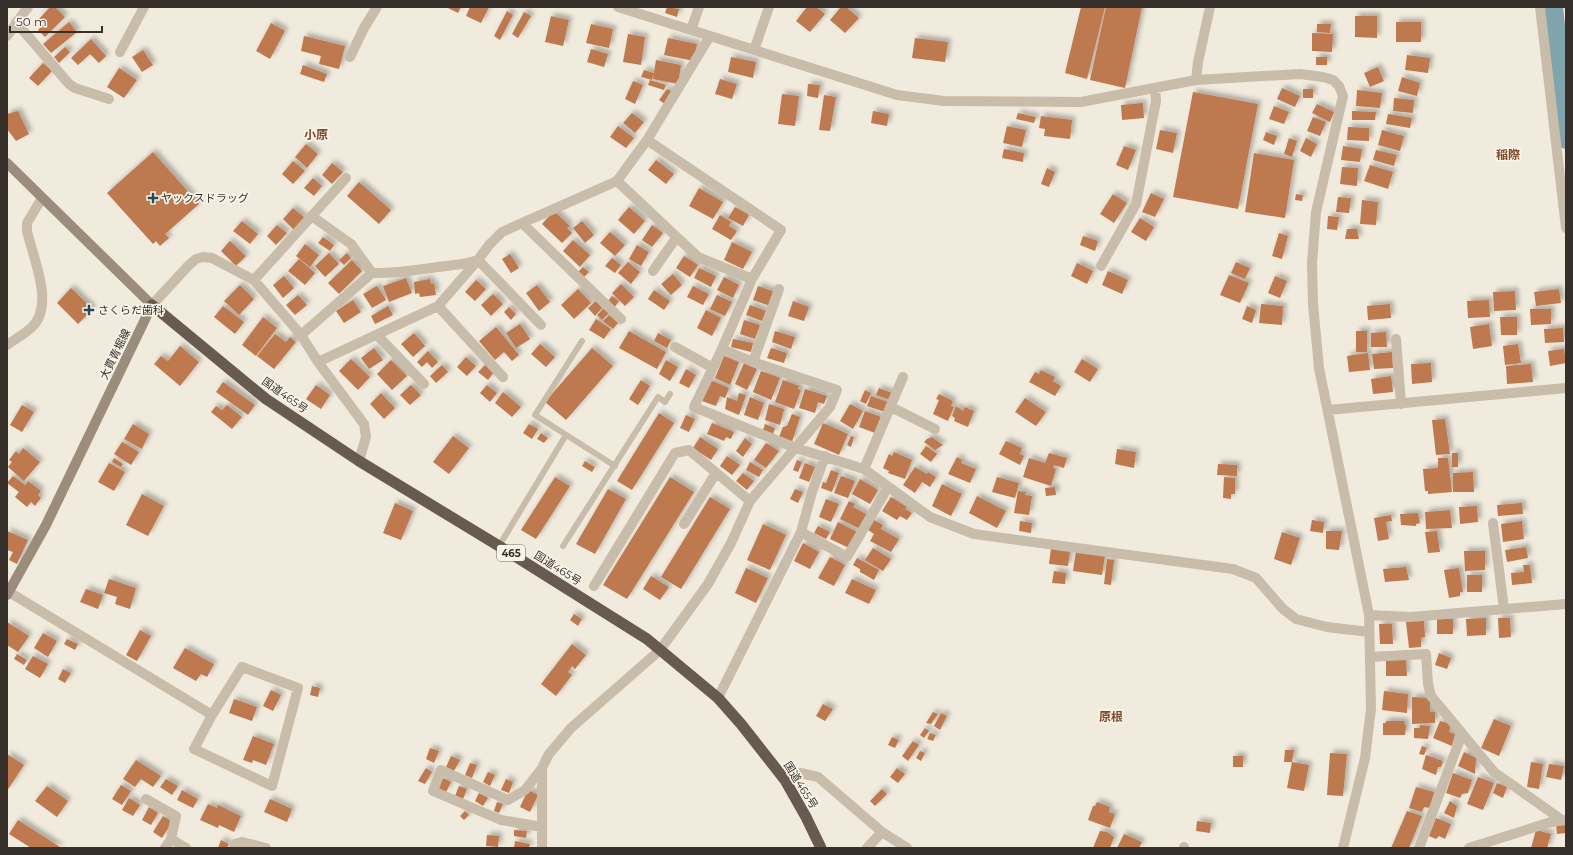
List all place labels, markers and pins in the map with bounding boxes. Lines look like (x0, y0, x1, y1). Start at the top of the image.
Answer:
place label: ヤックスドラッグ (161, 191, 249, 205)
marker: ヤックスドラッグ (148, 193, 158, 203)
place label: さくらだ歯科 (98, 303, 164, 317)
marker: さくらだ歯科 (83, 304, 95, 316)

